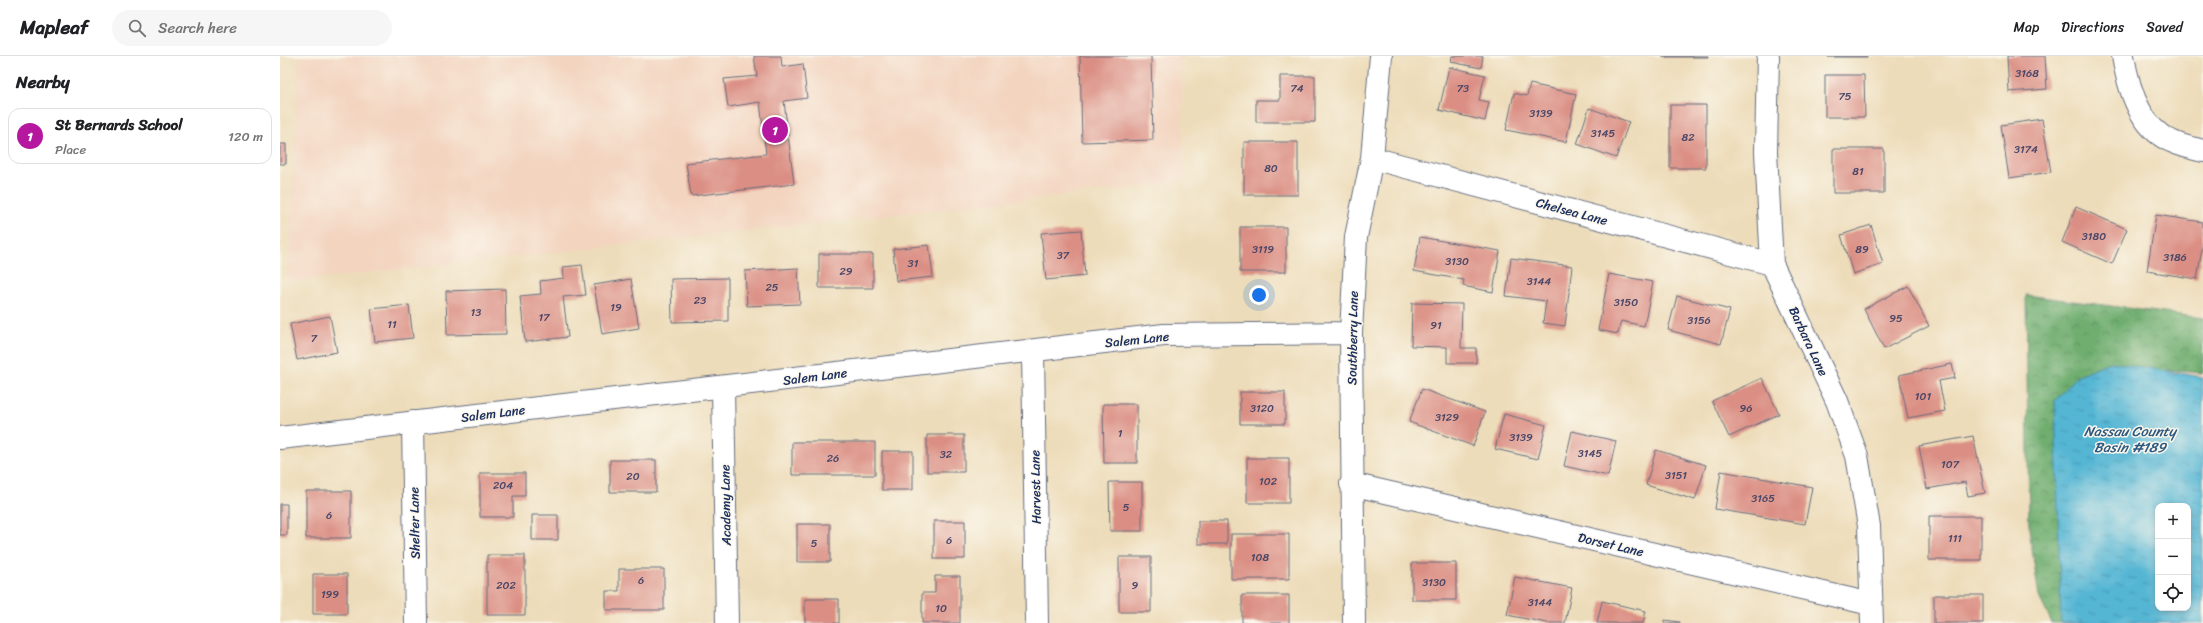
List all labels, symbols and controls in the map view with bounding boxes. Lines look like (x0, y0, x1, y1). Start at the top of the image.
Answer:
search box (112, 10, 392, 46)
text: Mapleaf (20, 11, 88, 44)
text: Search here (158, 15, 237, 41)
text: Map (2013, 15, 2039, 40)
text: Directions (2061, 15, 2124, 40)
text: Saved (2146, 15, 2183, 40)
icon: search (126, 17, 148, 39)
house number: 3168 (2015, 64, 2039, 83)
text: Nearby (16, 67, 70, 97)
house number: 74 (1290, 79, 1304, 98)
house number: 73 (1457, 79, 1469, 98)
house number: 75 (1838, 87, 1852, 106)
house number: 3139 (1529, 104, 1553, 123)
text: St Bernards School (55, 112, 182, 138)
pin: 1 (762, 115, 788, 145)
house number: 3145 (1591, 124, 1615, 143)
text: 1 (27, 125, 33, 148)
text: 120 m (228, 125, 263, 148)
house number: 82 (1682, 128, 1695, 147)
text: Place (55, 138, 86, 161)
house number: 3174 (2014, 140, 2038, 159)
house number: 80 (1264, 159, 1278, 178)
house number: 81 (1852, 162, 1864, 181)
street label: Chelsea Lane (1533, 191, 1611, 232)
house number: 3180 (2082, 227, 2106, 246)
house number: 3119 (1252, 240, 1274, 259)
house number: 89 (1855, 240, 1869, 259)
house number: 37 (1057, 246, 1070, 265)
house number: 3186 (2163, 248, 2187, 267)
house number: 3130 (1445, 252, 1469, 271)
house number: 31 (908, 254, 919, 273)
house number: 29 (839, 262, 853, 281)
house number: 3144 (1527, 272, 1551, 291)
house number: 25 (765, 278, 779, 297)
your location (1249, 285, 1269, 305)
street label: Southberry Lane (1340, 290, 1365, 385)
house number: 23 (694, 291, 706, 310)
house number: 3150 (1614, 293, 1638, 312)
house number: 19 (610, 298, 622, 317)
street label: Barbara Lane (1782, 302, 1835, 380)
house number: 13 (471, 303, 481, 322)
house number: 17 (539, 308, 550, 327)
house number: 95 (1889, 309, 1903, 328)
house number: 3156 (1687, 311, 1711, 330)
house number: 11 (387, 315, 397, 334)
house number: 91 (1430, 316, 1442, 335)
street label: Salem Lane (1104, 325, 1171, 354)
house number: 7 (311, 329, 318, 348)
street label: Salem Lane (782, 361, 849, 392)
house number: 101 (1915, 387, 1931, 406)
street label: Salem Lane (460, 398, 527, 429)
house number: 3120 (1250, 399, 1274, 418)
house number: 96 (1739, 399, 1753, 418)
house number: 3129 (1435, 408, 1459, 427)
water label: Nassau County Basin #189 (2084, 419, 2178, 460)
house number: 1 (1118, 424, 1123, 443)
house number: 3139 (1509, 428, 1533, 447)
house number: 3145 (1578, 444, 1602, 463)
house number: 32 (940, 445, 953, 464)
house number: 26 (827, 449, 839, 468)
street label: Harvest Lane (1023, 449, 1048, 524)
house number: 107 (1941, 455, 1960, 474)
street label: Academy Lane (713, 464, 738, 547)
house number: 3151 (1665, 466, 1687, 485)
house number: 20 (626, 467, 640, 486)
house number: 102 (1259, 472, 1278, 491)
house number: 204 (493, 476, 513, 495)
street label: Shelter Lane (402, 486, 427, 559)
house number: 3165 (1751, 489, 1775, 508)
house number: 5 (1123, 498, 1130, 517)
map controls (2155, 503, 2191, 611)
button: + (2155, 503, 2191, 539)
house number: 6 (326, 506, 332, 525)
street label: Dorset Lane (1576, 526, 1647, 563)
house number: 111 (1948, 529, 1962, 548)
house number: 6 (946, 531, 952, 550)
house number: 5 (811, 534, 818, 553)
button: − (2155, 539, 2191, 575)
house number: 108 (1251, 548, 1270, 567)
house number: 6 (638, 571, 644, 590)
house number: 3130 (1422, 573, 1446, 592)
button: locate (2155, 575, 2191, 611)
house number: 202 (496, 576, 516, 595)
house number: 9 (1132, 576, 1139, 595)
house number: 199 (321, 585, 339, 604)
house number: 3144 (1528, 593, 1552, 612)
house number: 10 (935, 599, 947, 618)

